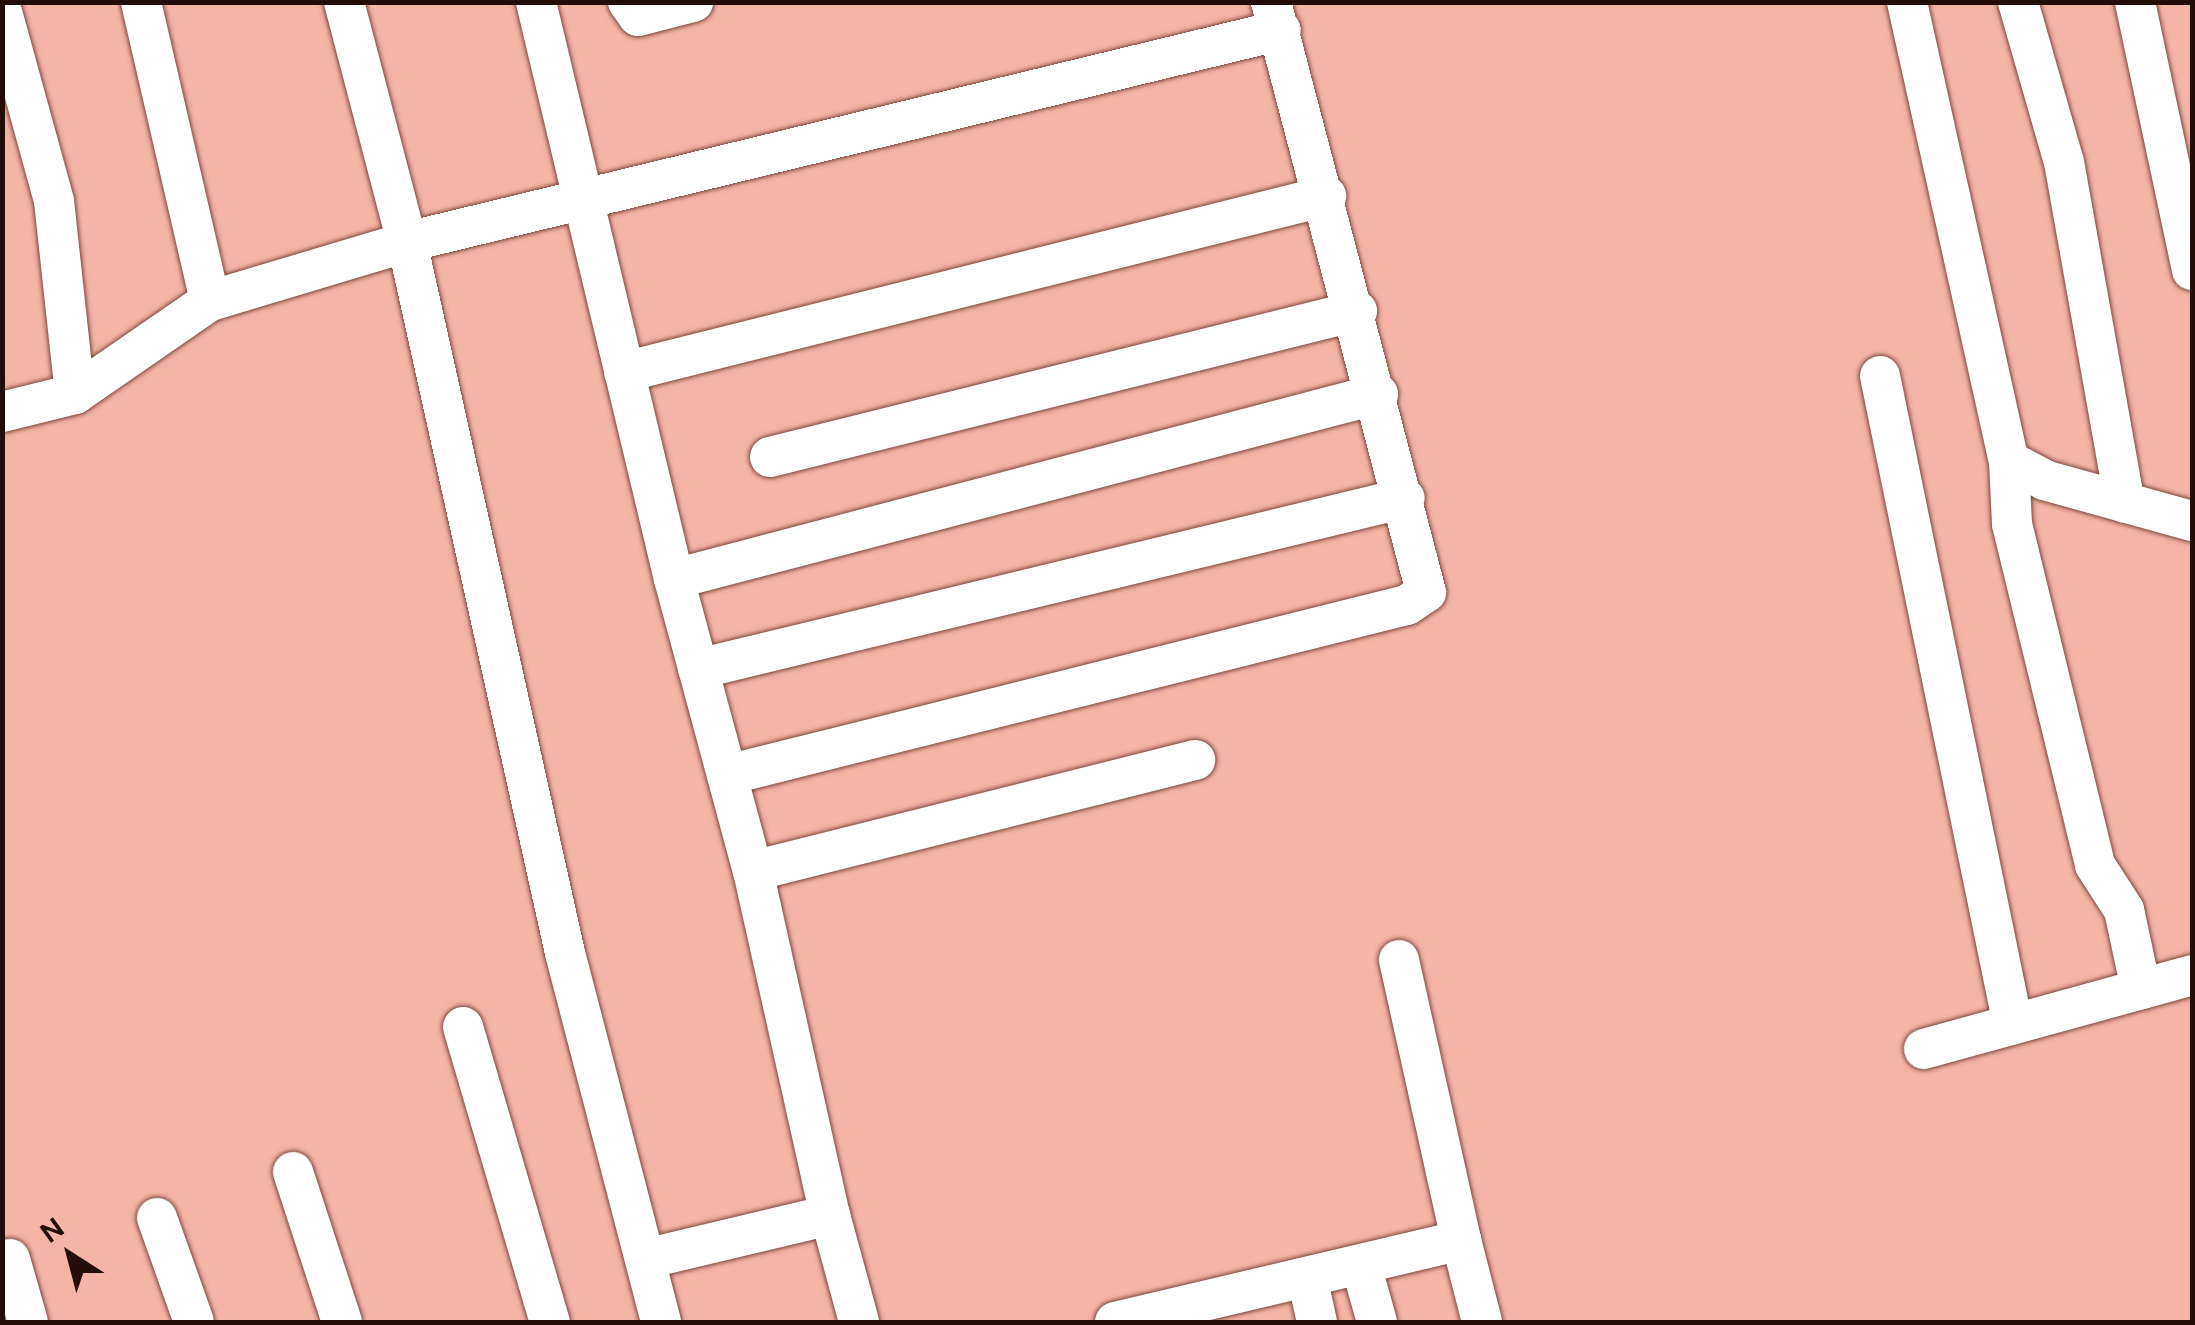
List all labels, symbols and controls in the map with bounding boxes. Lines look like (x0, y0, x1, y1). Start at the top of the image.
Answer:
north arrow (20, 1205, 120, 1305)
text: N (33, 1209, 71, 1251)

